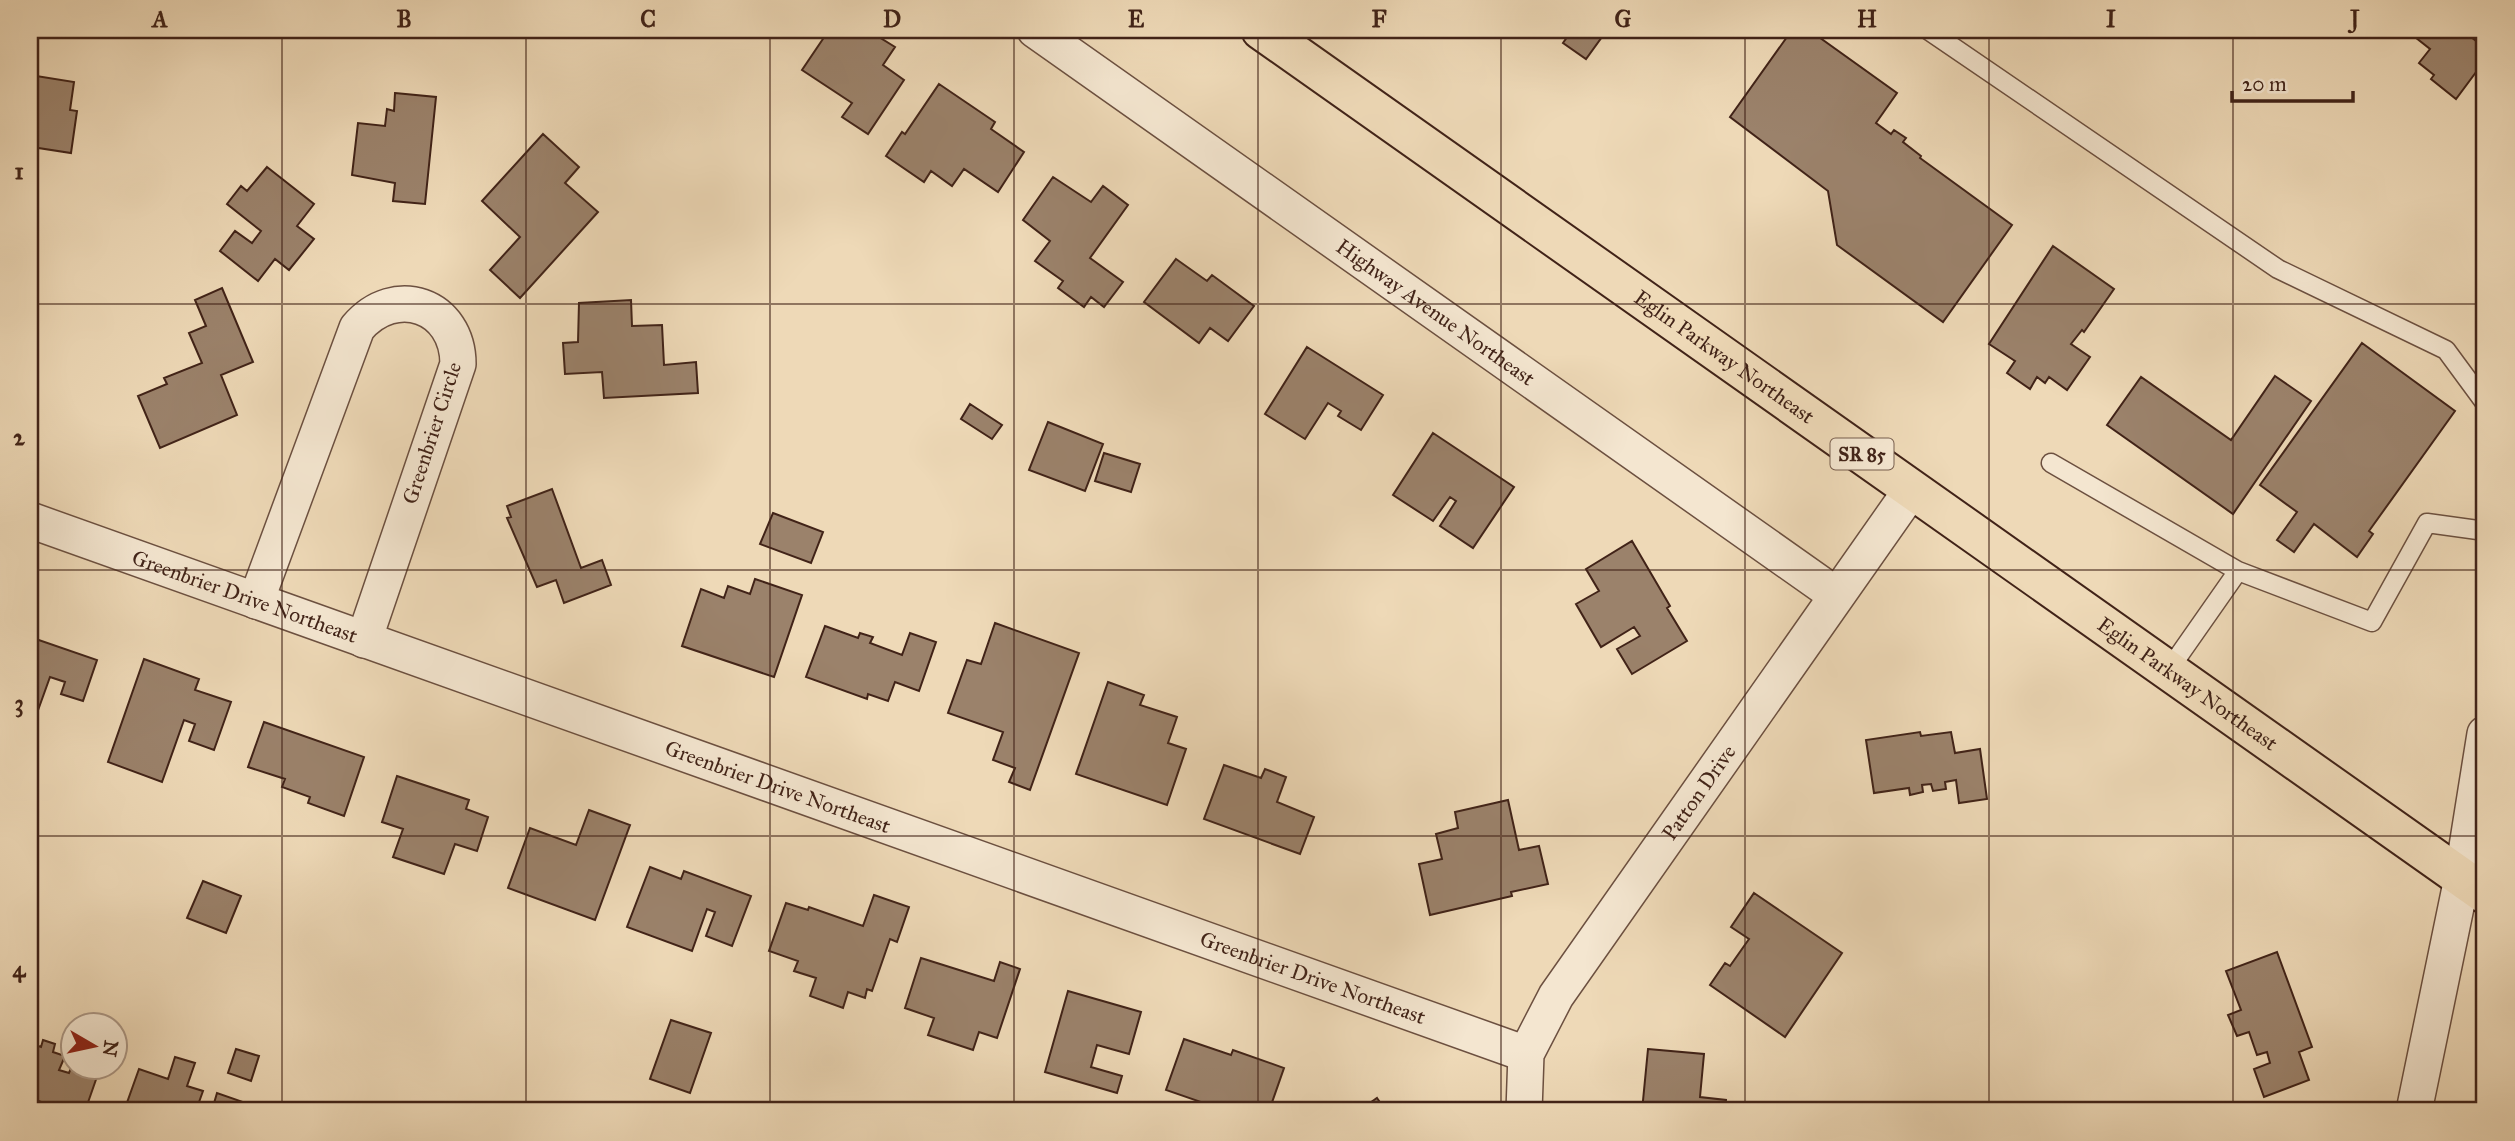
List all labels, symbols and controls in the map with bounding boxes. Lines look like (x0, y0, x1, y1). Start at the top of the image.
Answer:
text: A (150, 5, 168, 33)
text: B (396, 5, 412, 33)
text: C (640, 5, 656, 33)
text: D (883, 5, 901, 33)
text: E (1128, 5, 1145, 33)
text: F (1371, 5, 1387, 33)
text: G (1615, 5, 1632, 33)
text: H (1857, 5, 1877, 33)
text: I (2106, 5, 2116, 33)
text: J (2347, 5, 2360, 34)
scale bar (2232, 60, 2352, 104)
text: 20 m (2242, 71, 2287, 97)
text: 1 (14, 157, 24, 185)
street label: Highway Avenue Northeast (1331, 233, 1540, 392)
street label: Eglin Parkway Northeast (1629, 284, 1820, 430)
street label: Greenbrier Circle (397, 358, 467, 507)
text: 2 (13, 423, 25, 451)
road number: SR 85 (1830, 438, 1894, 470)
street label: Greenbrier Drive Northeast (128, 544, 362, 649)
street label: Eglin Parkway Northeast (2092, 611, 2283, 757)
text: 3 (14, 689, 24, 718)
street label: Greenbrier Drive Northeast (662, 735, 895, 839)
street label: Patton Drive (1656, 740, 1741, 845)
street label: Greenbrier Drive Northeast (1196, 926, 1430, 1030)
text: 4 (13, 955, 27, 983)
north arrow (60, 1012, 130, 1082)
text: N (98, 1039, 123, 1058)

